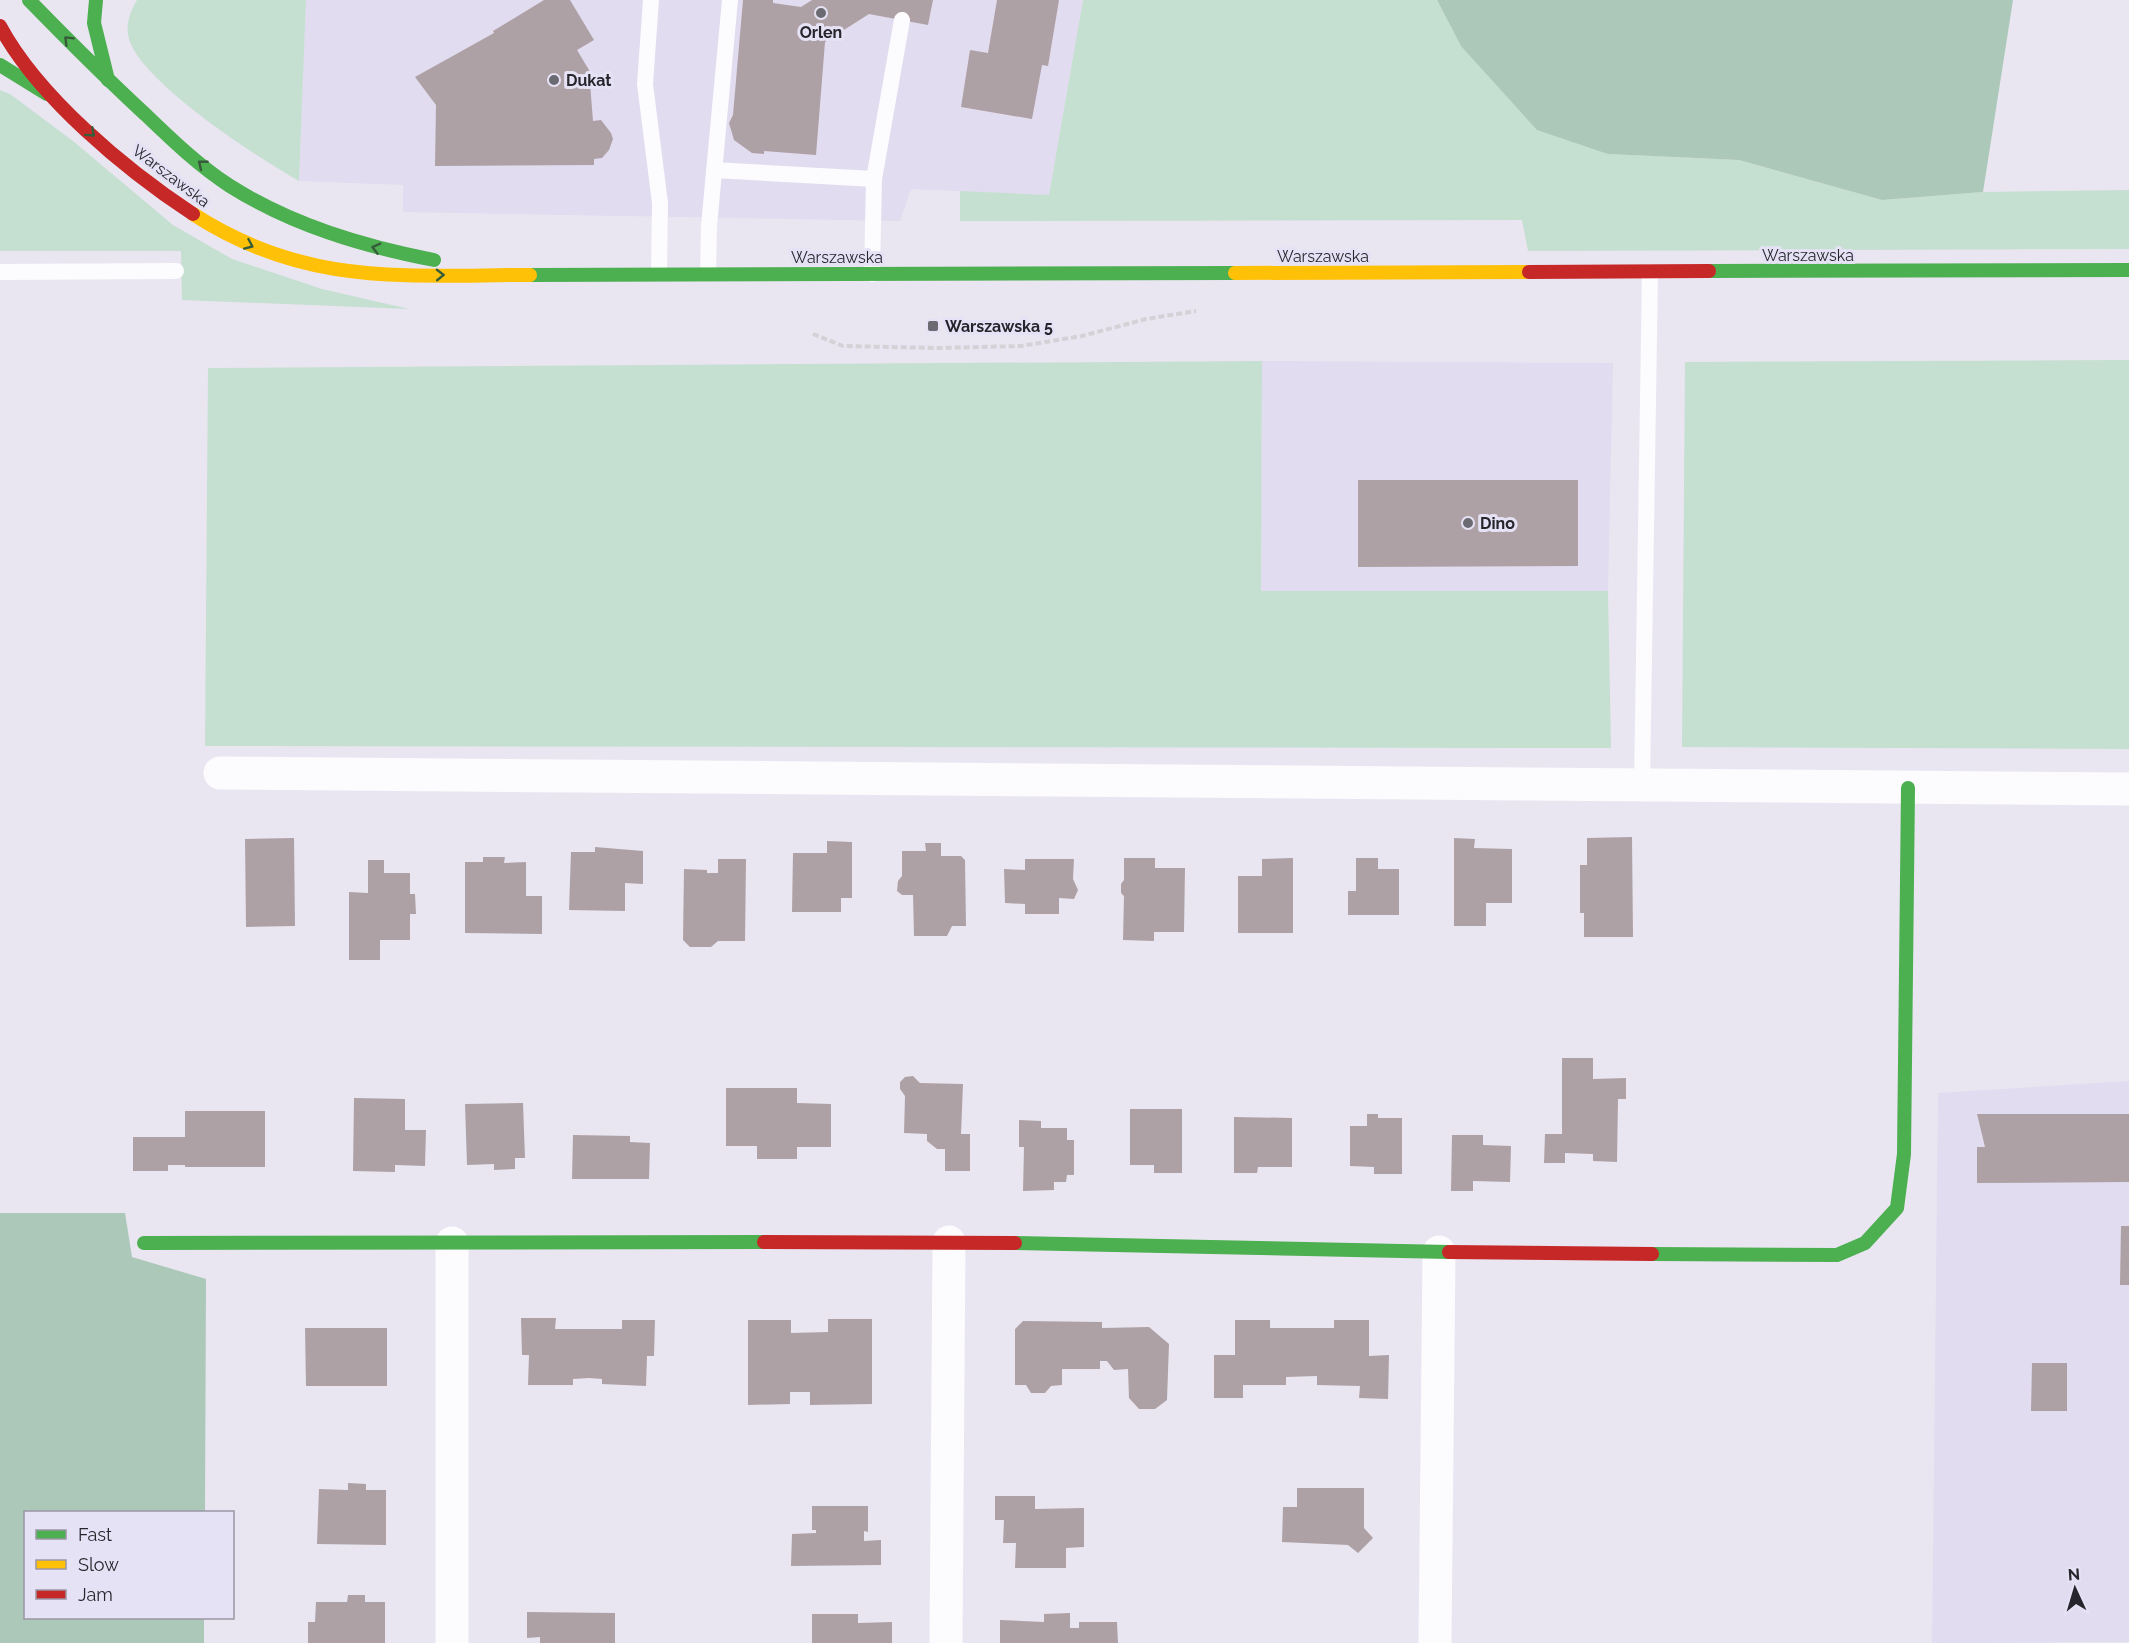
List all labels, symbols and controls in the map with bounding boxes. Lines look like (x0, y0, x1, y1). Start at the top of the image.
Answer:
marker: Orlen (814, 6, 828, 20)
place label: Orlen (800, 23, 842, 42)
one-way arrow (64, 37, 75, 47)
place label: Dukat (566, 71, 611, 90)
marker: Dukat (547, 73, 561, 87)
one-way arrow (84, 126, 95, 137)
street label: Warszawska (129, 141, 213, 211)
one-way arrow (198, 161, 209, 172)
one-way arrow (243, 237, 254, 249)
one-way arrow (371, 243, 382, 255)
street label: Warszawska (1762, 246, 1854, 265)
street label: Warszawska (1277, 247, 1369, 266)
street label: Warszawska (791, 248, 883, 267)
one-way arrow (435, 268, 444, 281)
place label: Warszawska 5 (945, 317, 1053, 336)
marker: Warszawska 5 (926, 319, 940, 333)
place label: Dino (1480, 514, 1515, 533)
marker: Dino (1461, 516, 1475, 530)
legend (24, 1511, 234, 1619)
text: Fast (78, 1524, 112, 1545)
text: Slow (78, 1554, 119, 1575)
north arrow (2045, 1559, 2105, 1619)
text: N (2067, 1565, 2081, 1584)
text: Jam (78, 1584, 113, 1605)

